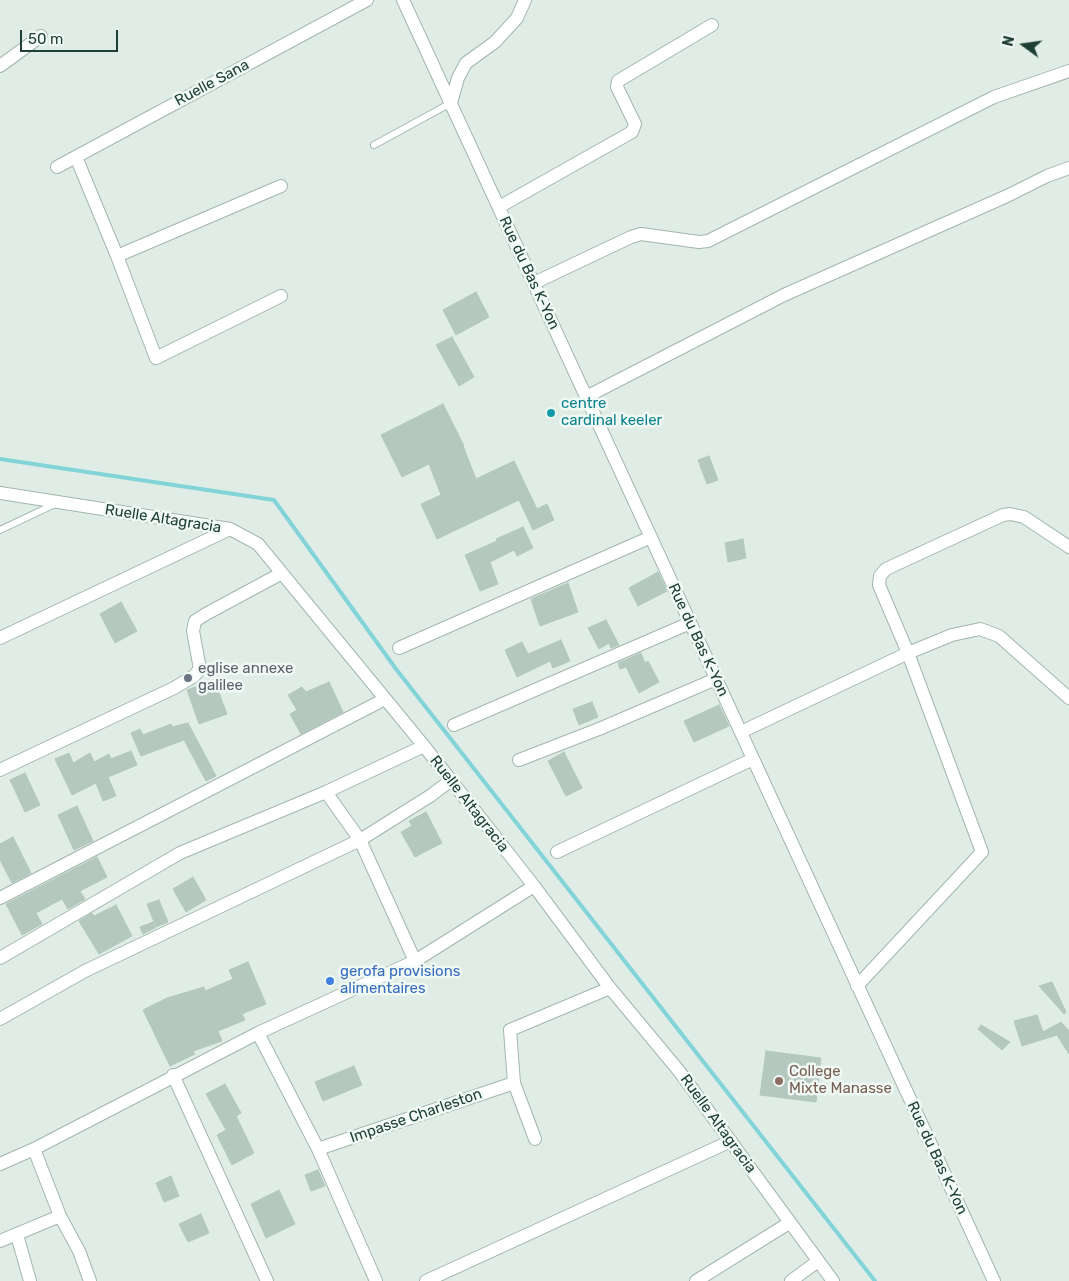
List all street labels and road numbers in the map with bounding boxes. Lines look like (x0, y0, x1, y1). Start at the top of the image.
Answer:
street label: Ruelle Sana (172, 56, 252, 110)
street label: Rue du Bas K-Yon (495, 214, 563, 332)
street label: Ruelle Altagracia (104, 501, 222, 537)
street label: Rue du Bas K-Yon (664, 581, 732, 699)
street label: Ruelle Altagracia (426, 752, 512, 856)
street label: Ruelle Altagracia (676, 1071, 760, 1177)
street label: Impasse Charleston (348, 1085, 484, 1147)
street label: Rue du Bas K-Yon (903, 1099, 971, 1217)

